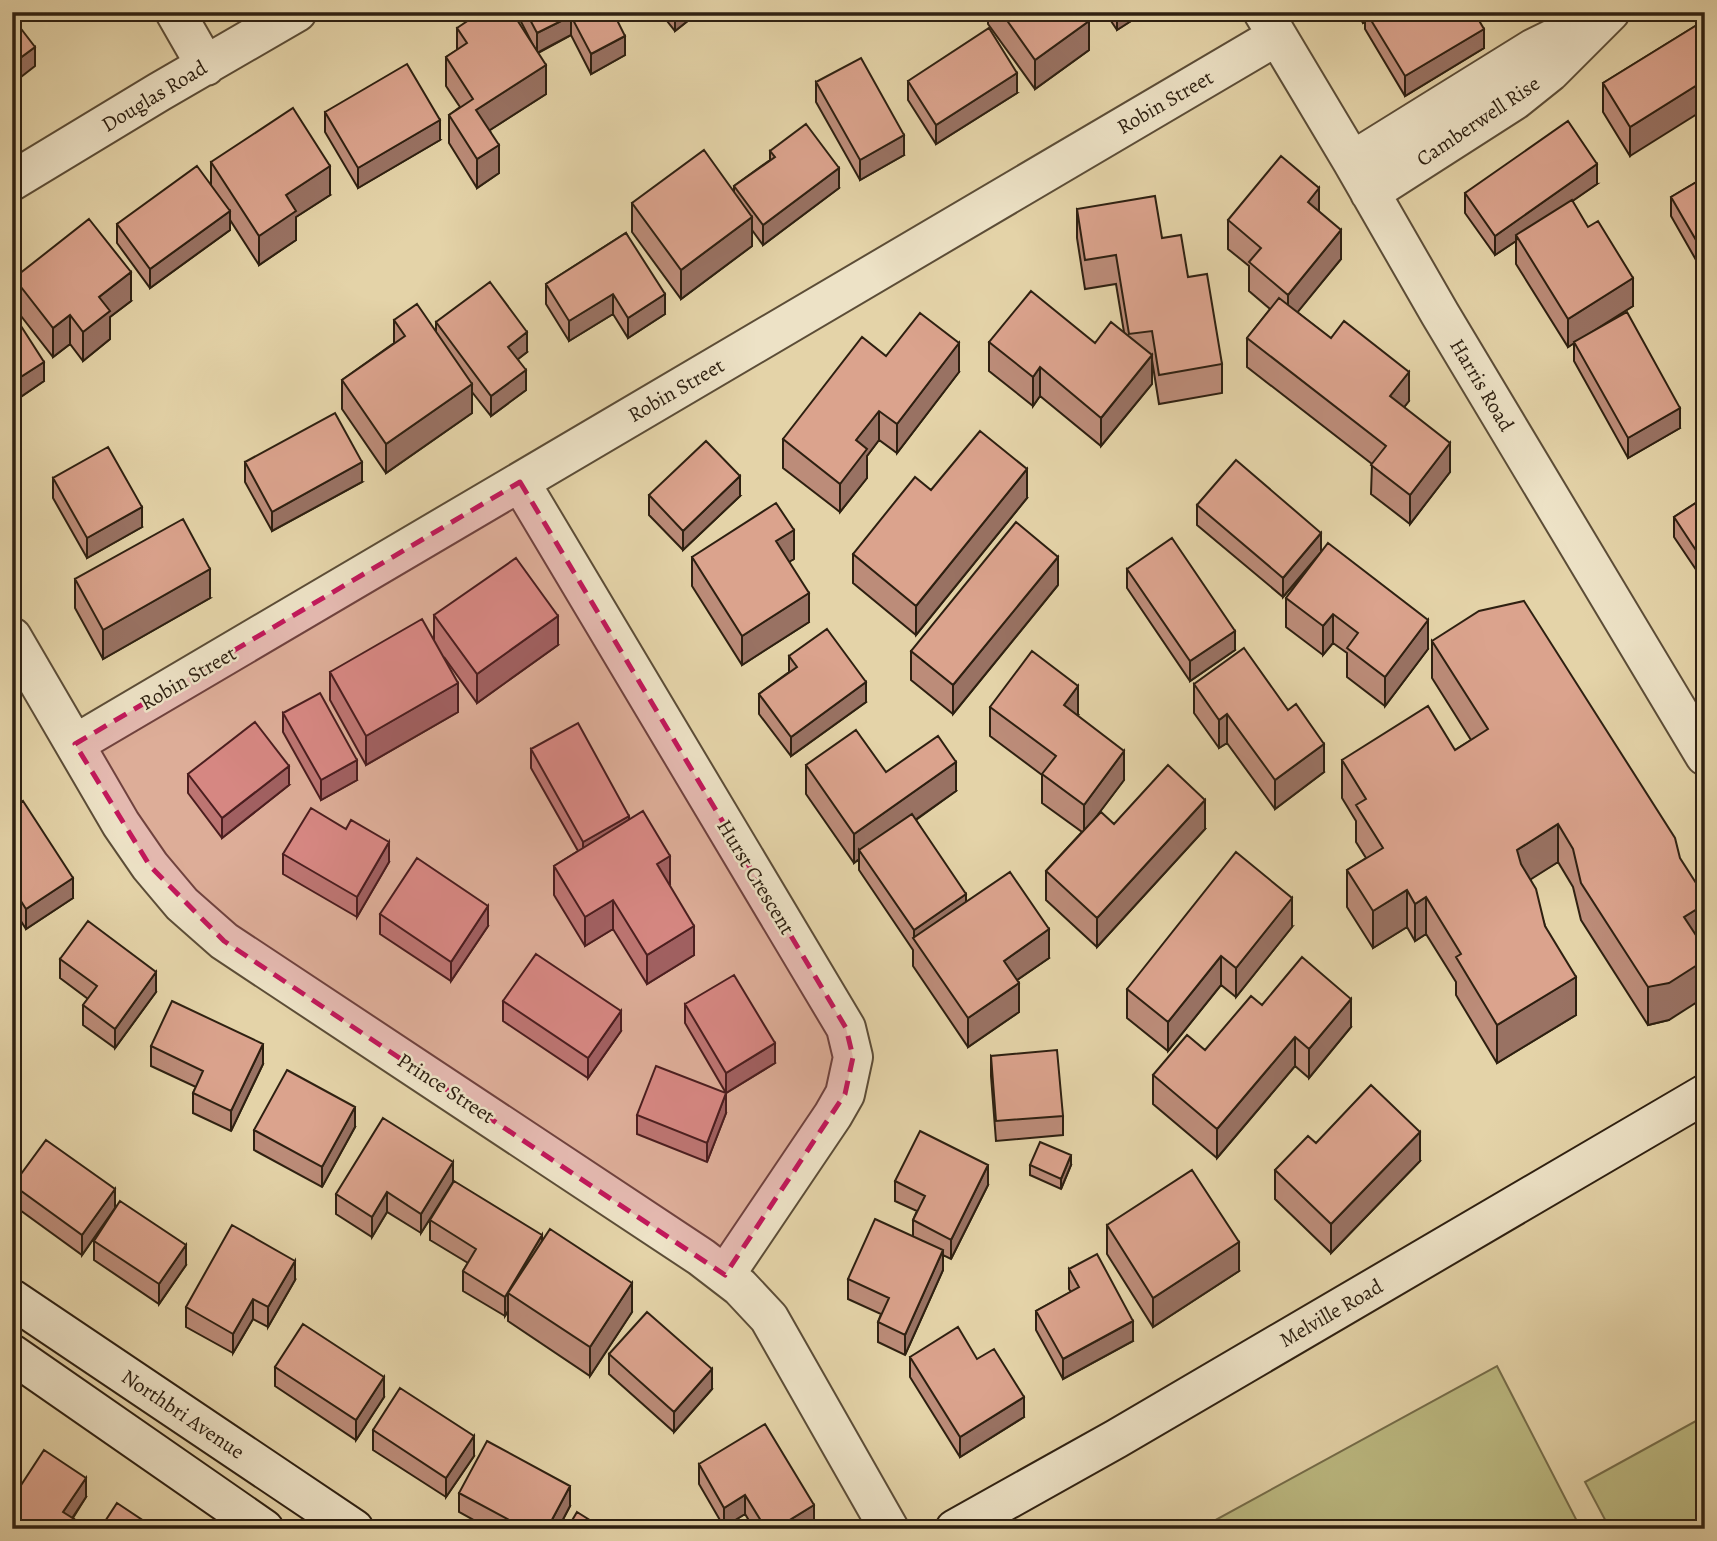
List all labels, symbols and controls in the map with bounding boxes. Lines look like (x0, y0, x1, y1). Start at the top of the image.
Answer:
street label: Douglas Road (96, 53, 213, 138)
street label: Robin Street (1112, 63, 1218, 141)
street label: Camberwell Rise (1411, 69, 1545, 173)
street label: Harris Road (1443, 333, 1521, 437)
street label: Robin Street (623, 351, 729, 429)
street label: Robin Street (135, 639, 241, 717)
street label: Hurst Crescent (711, 814, 801, 940)
street label: Prince Street (392, 1046, 500, 1130)
street label: Melville Road (1274, 1272, 1388, 1354)
street label: Northbri Avenue (116, 1363, 250, 1465)

